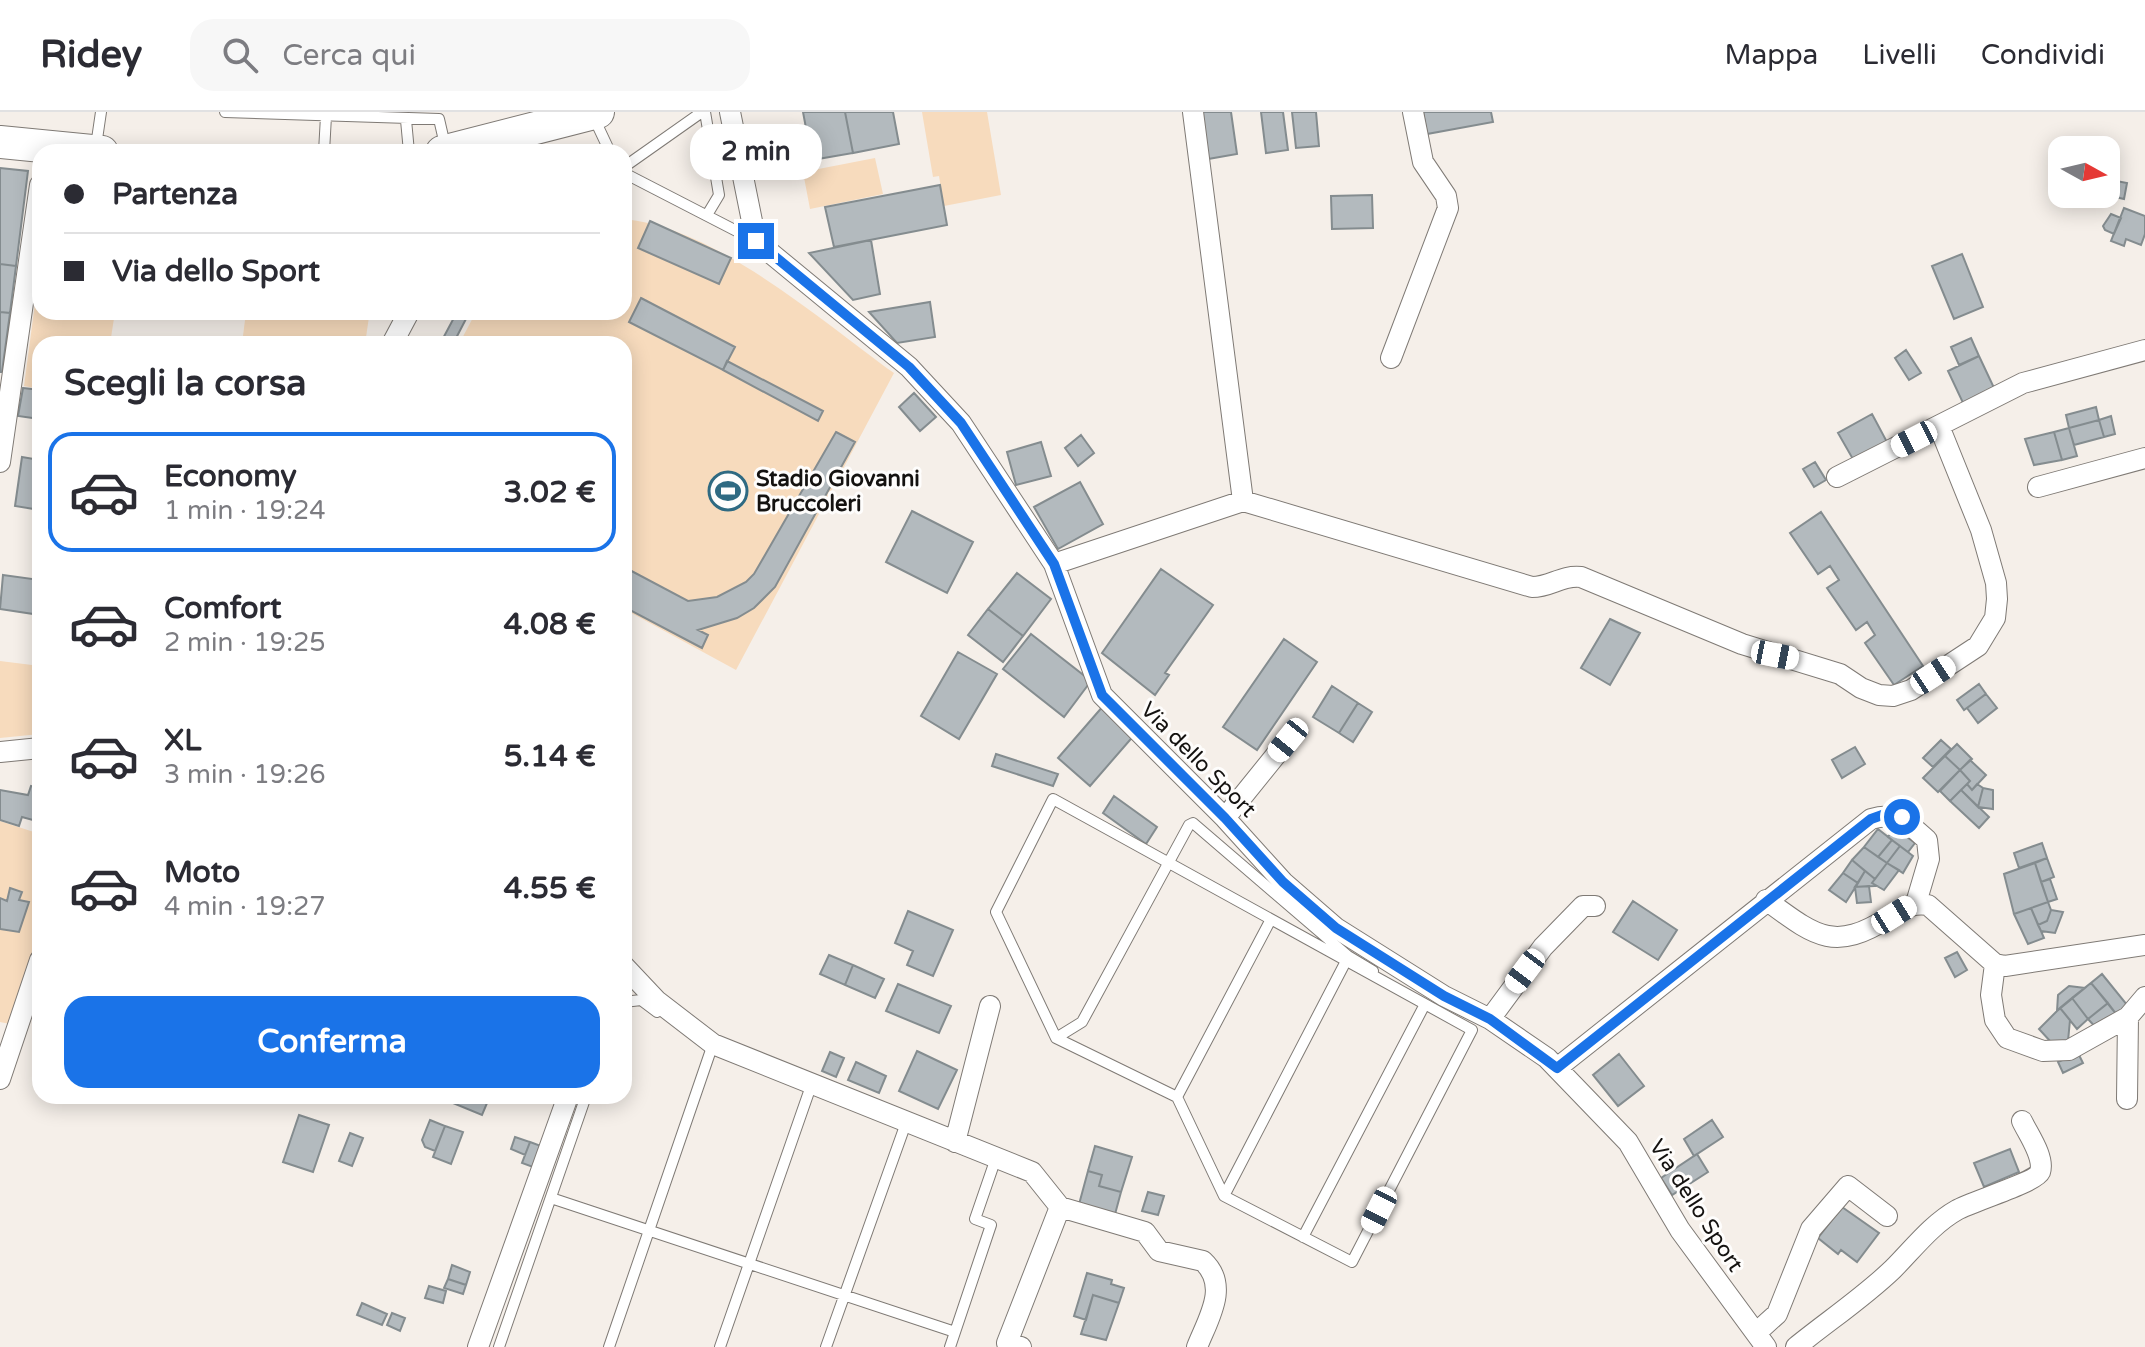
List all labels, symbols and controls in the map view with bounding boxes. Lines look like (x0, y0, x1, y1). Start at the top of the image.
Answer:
search box (190, 19, 750, 91)
text: Ridey (40, 32, 142, 78)
icon: search (218, 33, 262, 77)
text: Cerca qui (282, 37, 416, 74)
text: Mappa (1724, 38, 1818, 72)
text: Livelli (1862, 38, 1937, 72)
text: Condividi (1981, 38, 2105, 72)
callout: 2 min (690, 125, 822, 181)
text: 2 min (721, 136, 791, 167)
north arrow (2048, 136, 2120, 208)
map controls (2048, 136, 2120, 208)
text: Partenza (112, 176, 238, 213)
route end (738, 223, 774, 259)
text: Via dello Sport (112, 253, 320, 290)
text: Scegli la corsa (64, 362, 306, 405)
car (1887, 417, 1941, 461)
icon: car (68, 456, 140, 528)
text: Economy (164, 458, 297, 495)
place label: Stadio Giovanni Bruccoleri (756, 466, 920, 517)
sports icon: Stadio Giovanni Bruccoleri (707, 470, 749, 512)
text: 3.02 € (503, 474, 596, 511)
text: 1 min · 19:24 (164, 495, 326, 526)
icon: car (68, 588, 140, 660)
text: Comfort (164, 590, 282, 627)
text: 4.08 € (503, 606, 596, 643)
text: 2 min · 19:25 (164, 627, 326, 658)
car (1749, 639, 1801, 671)
car (1906, 652, 1960, 698)
street label: Via dello Sport (1135, 697, 1261, 823)
car (1264, 714, 1312, 766)
icon: car (68, 720, 140, 792)
text: XL (164, 722, 201, 759)
text: 5.14 € (504, 738, 596, 775)
text: 3 min · 19:26 (164, 759, 326, 790)
route start (1884, 799, 1920, 835)
icon: car (68, 852, 140, 924)
text: Moto (164, 854, 240, 891)
text: 4.55 € (503, 870, 596, 907)
text: 4 min · 19:27 (164, 891, 326, 922)
car (1867, 892, 1921, 938)
car (1501, 945, 1549, 997)
button: Conferma (64, 996, 600, 1088)
street label: Via dello Sport (1644, 1135, 1749, 1277)
car (1357, 1183, 1401, 1237)

